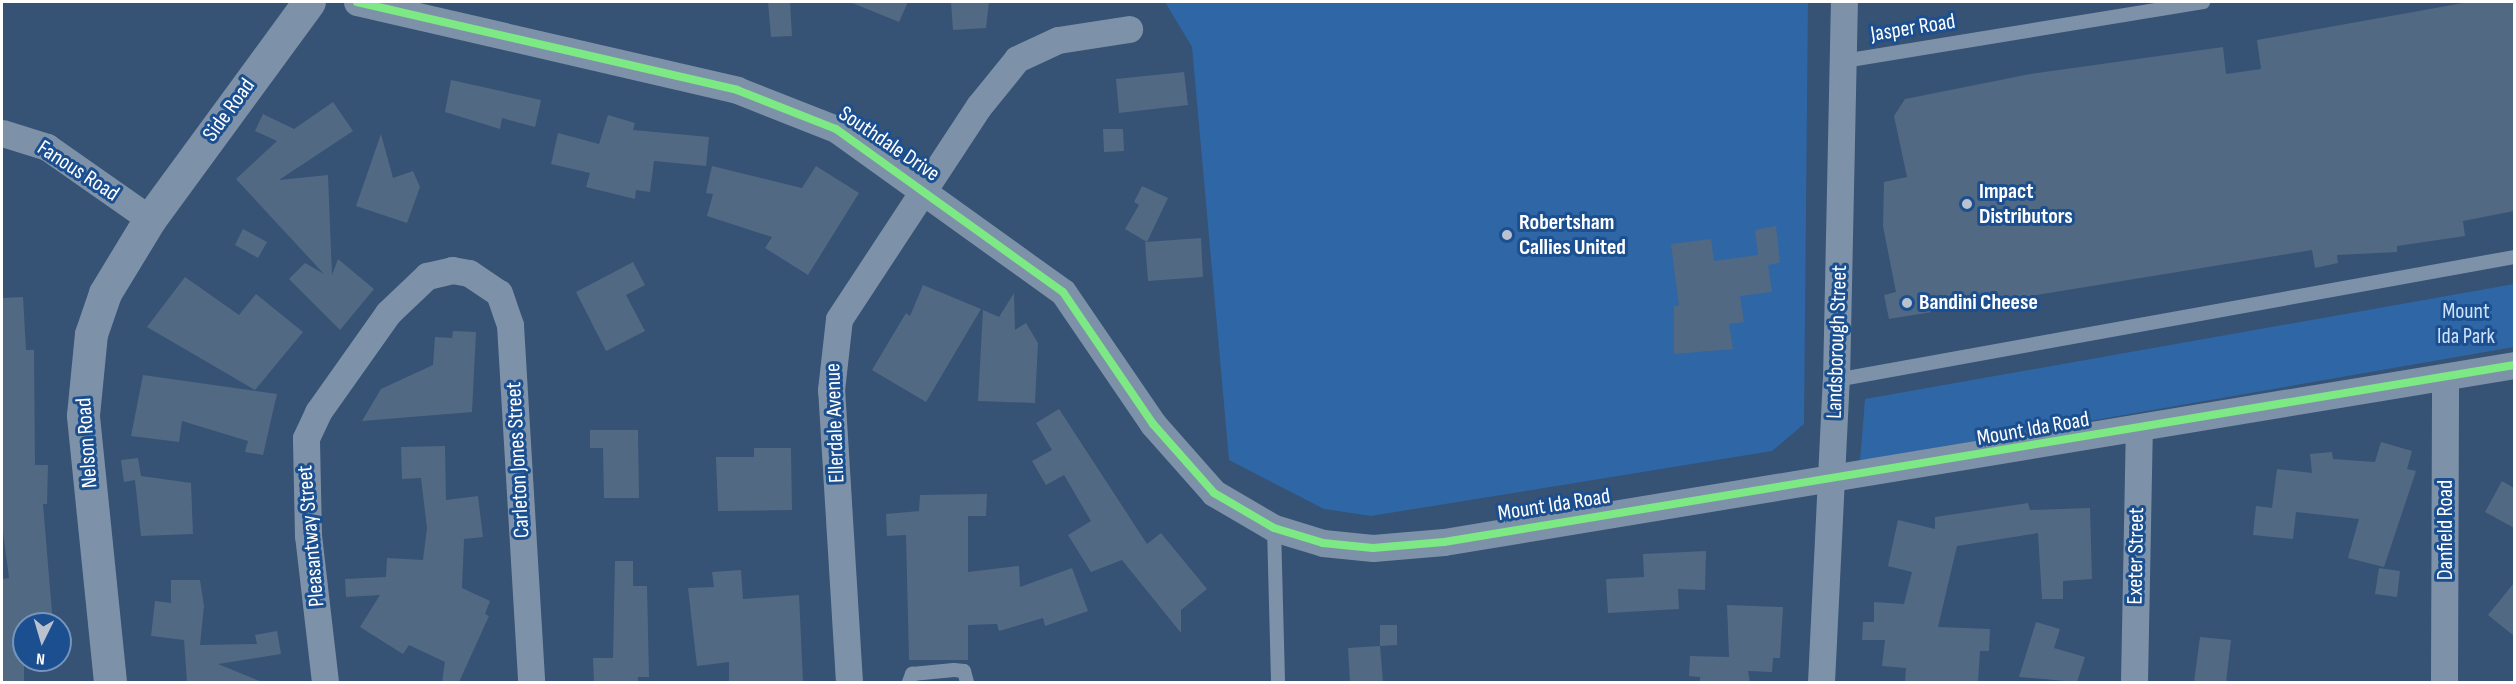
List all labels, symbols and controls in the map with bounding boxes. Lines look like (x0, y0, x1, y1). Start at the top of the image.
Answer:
street label: Jasper Road (1869, 8, 1957, 48)
street label: Side Road (197, 73, 261, 147)
street label: Southdale Drive (833, 101, 945, 187)
street label: Fanous Road (32, 135, 124, 207)
place label: Impact Distributors (1979, 178, 2073, 230)
marker: Impact Distributors (1960, 197, 1974, 211)
place label: Robertsham Callies United (1519, 209, 1626, 260)
marker: Robertsham Callies United (1500, 228, 1514, 242)
street label: Landsborough Street (1821, 265, 1853, 419)
place label: Bandini Cheese (1919, 290, 2038, 316)
marker: Bandini Cheese (1900, 296, 1914, 310)
park label: Mount Ida Park (2437, 298, 2495, 350)
street label: Ellerdale Avenue (820, 363, 850, 483)
street label: Carleton Jones Street (501, 381, 535, 539)
street label: Nelson Road (71, 397, 103, 489)
street label: Mount Ida Road (1975, 406, 2091, 452)
street label: Pleasantway Street (292, 464, 330, 608)
street label: Danfield Road (2433, 480, 2459, 580)
street label: Mount Ida Road (1496, 483, 1612, 527)
street label: Exeter Street (2122, 507, 2150, 605)
north arrow (12, 612, 72, 672)
text: N (35, 649, 46, 668)

